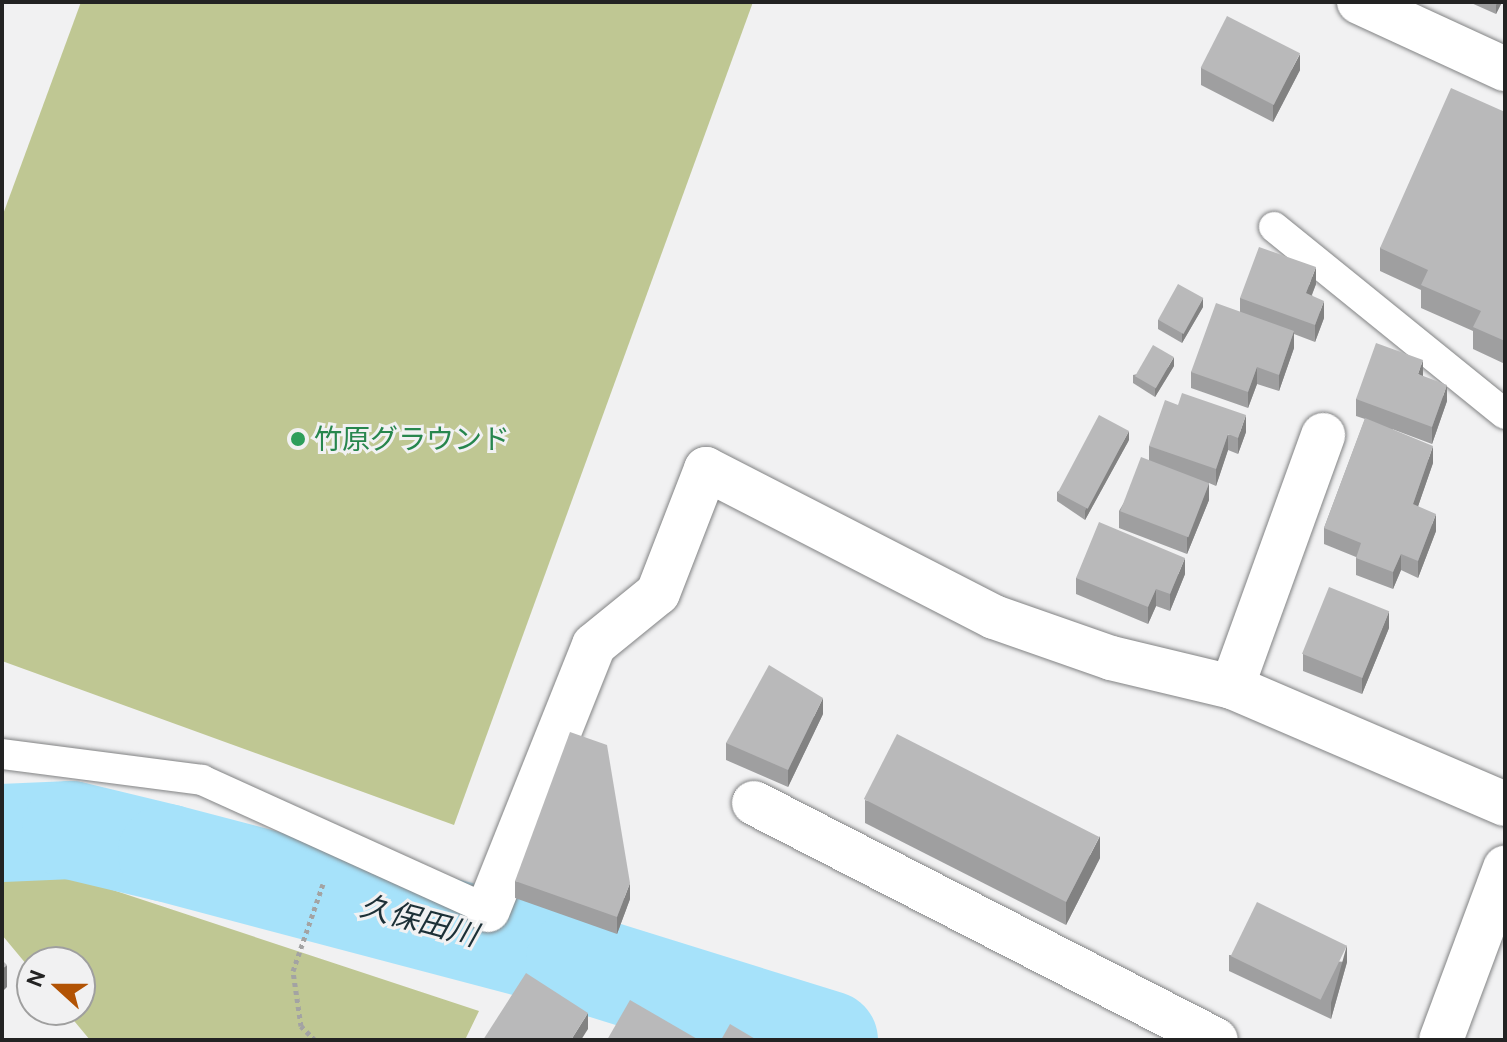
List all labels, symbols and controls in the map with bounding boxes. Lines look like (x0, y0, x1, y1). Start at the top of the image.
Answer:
place label: 竹原グラウンド (314, 422, 510, 456)
marker: 竹原グラウンド (289, 430, 307, 448)
water label: 久保田川 (356, 887, 482, 953)
north arrow (16, 946, 96, 1026)
text: N (20, 966, 50, 990)

